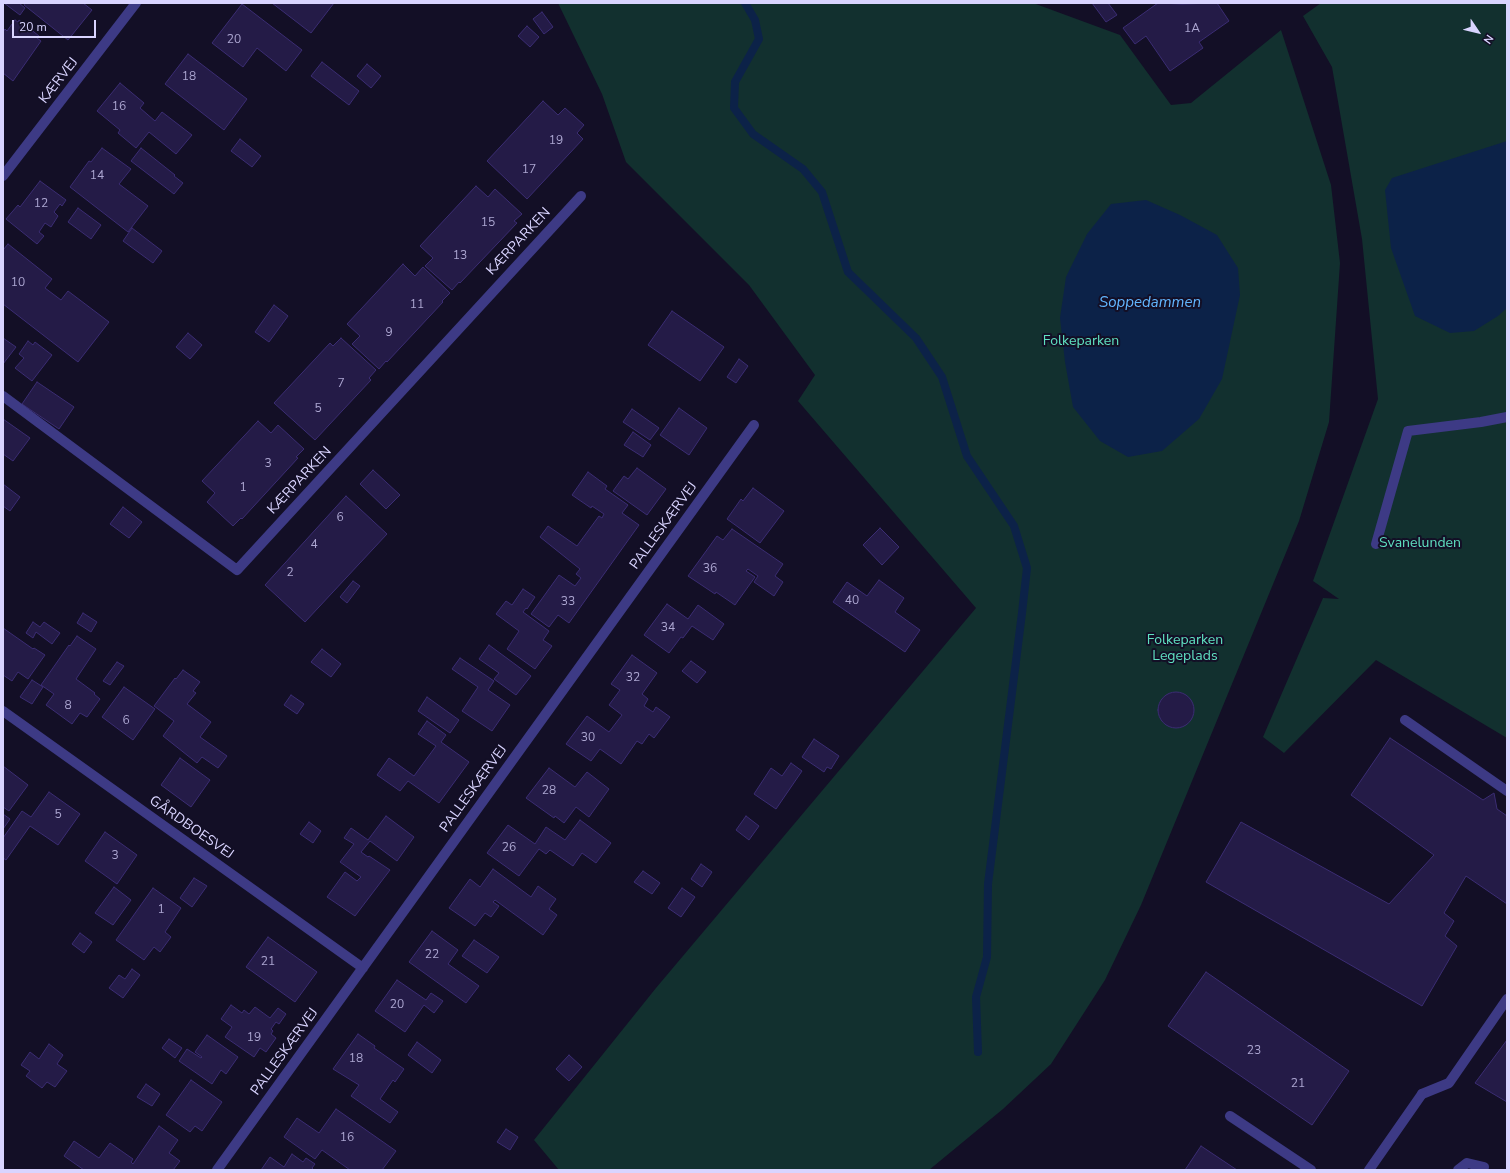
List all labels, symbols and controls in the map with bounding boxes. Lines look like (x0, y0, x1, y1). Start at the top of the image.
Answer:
scale bar (14, 12, 98, 38)
north arrow (1458, 12, 1498, 52)
text: 20 m (19, 19, 47, 35)
house number: 1A (1184, 22, 1200, 36)
text: N (1480, 31, 1497, 47)
house number: 20 (227, 33, 241, 47)
street label: KÆRVEJ (36, 55, 82, 107)
house number: 18 (182, 70, 196, 84)
house number: 16 (112, 100, 126, 114)
house number: 19 (549, 134, 563, 148)
house number: 17 (522, 163, 536, 177)
house number: 14 (90, 169, 104, 183)
house number: 12 (34, 197, 48, 211)
street label: KÆRPARKEN (483, 205, 555, 279)
house number: 15 (481, 216, 495, 230)
house number: 13 (453, 249, 467, 263)
house number: 10 (11, 276, 25, 290)
water label: Soppedammen (1099, 294, 1201, 312)
house number: 11 (410, 298, 424, 312)
house number: 9 (385, 326, 393, 340)
park label: Folkeparken (1043, 334, 1119, 350)
house number: 7 (337, 377, 345, 391)
house number: 5 (314, 402, 322, 416)
street label: KÆRPARKEN (264, 444, 336, 518)
house number: 3 (264, 457, 272, 471)
street label: PALLESKÆRVEJ (627, 479, 701, 573)
house number: 1 (239, 481, 247, 495)
house number: 6 (336, 511, 344, 525)
park label: Svanelunden (1379, 536, 1461, 552)
house number: 4 (310, 538, 318, 552)
house number: 36 (703, 562, 717, 576)
house number: 2 (286, 566, 294, 580)
house number: 40 (845, 594, 859, 608)
house number: 33 (561, 595, 575, 609)
house number: 34 (661, 621, 675, 635)
park label: Folkeparken Legeplads (1147, 633, 1223, 666)
house number: 32 (626, 671, 640, 685)
house number: 8 (64, 699, 72, 713)
house number: 6 (122, 714, 130, 728)
house number: 30 (581, 731, 595, 745)
street label: PALLESKÆRVEJ (437, 742, 511, 836)
house number: 28 (542, 784, 556, 798)
street label: GÅRDBOESVEJ (146, 793, 236, 863)
house number: 5 (54, 808, 62, 822)
house number: 26 (502, 841, 516, 855)
house number: 3 (111, 849, 119, 863)
house number: 1 (157, 903, 165, 917)
house number: 22 (425, 948, 439, 962)
house number: 21 (261, 955, 275, 969)
house number: 20 (390, 998, 404, 1012)
street label: PALLESKÆRVEJ (248, 1005, 322, 1099)
house number: 19 (247, 1031, 261, 1045)
house number: 23 (1247, 1044, 1261, 1058)
house number: 18 (349, 1052, 363, 1066)
house number: 21 (1291, 1077, 1305, 1091)
house number: 16 (340, 1131, 354, 1145)

